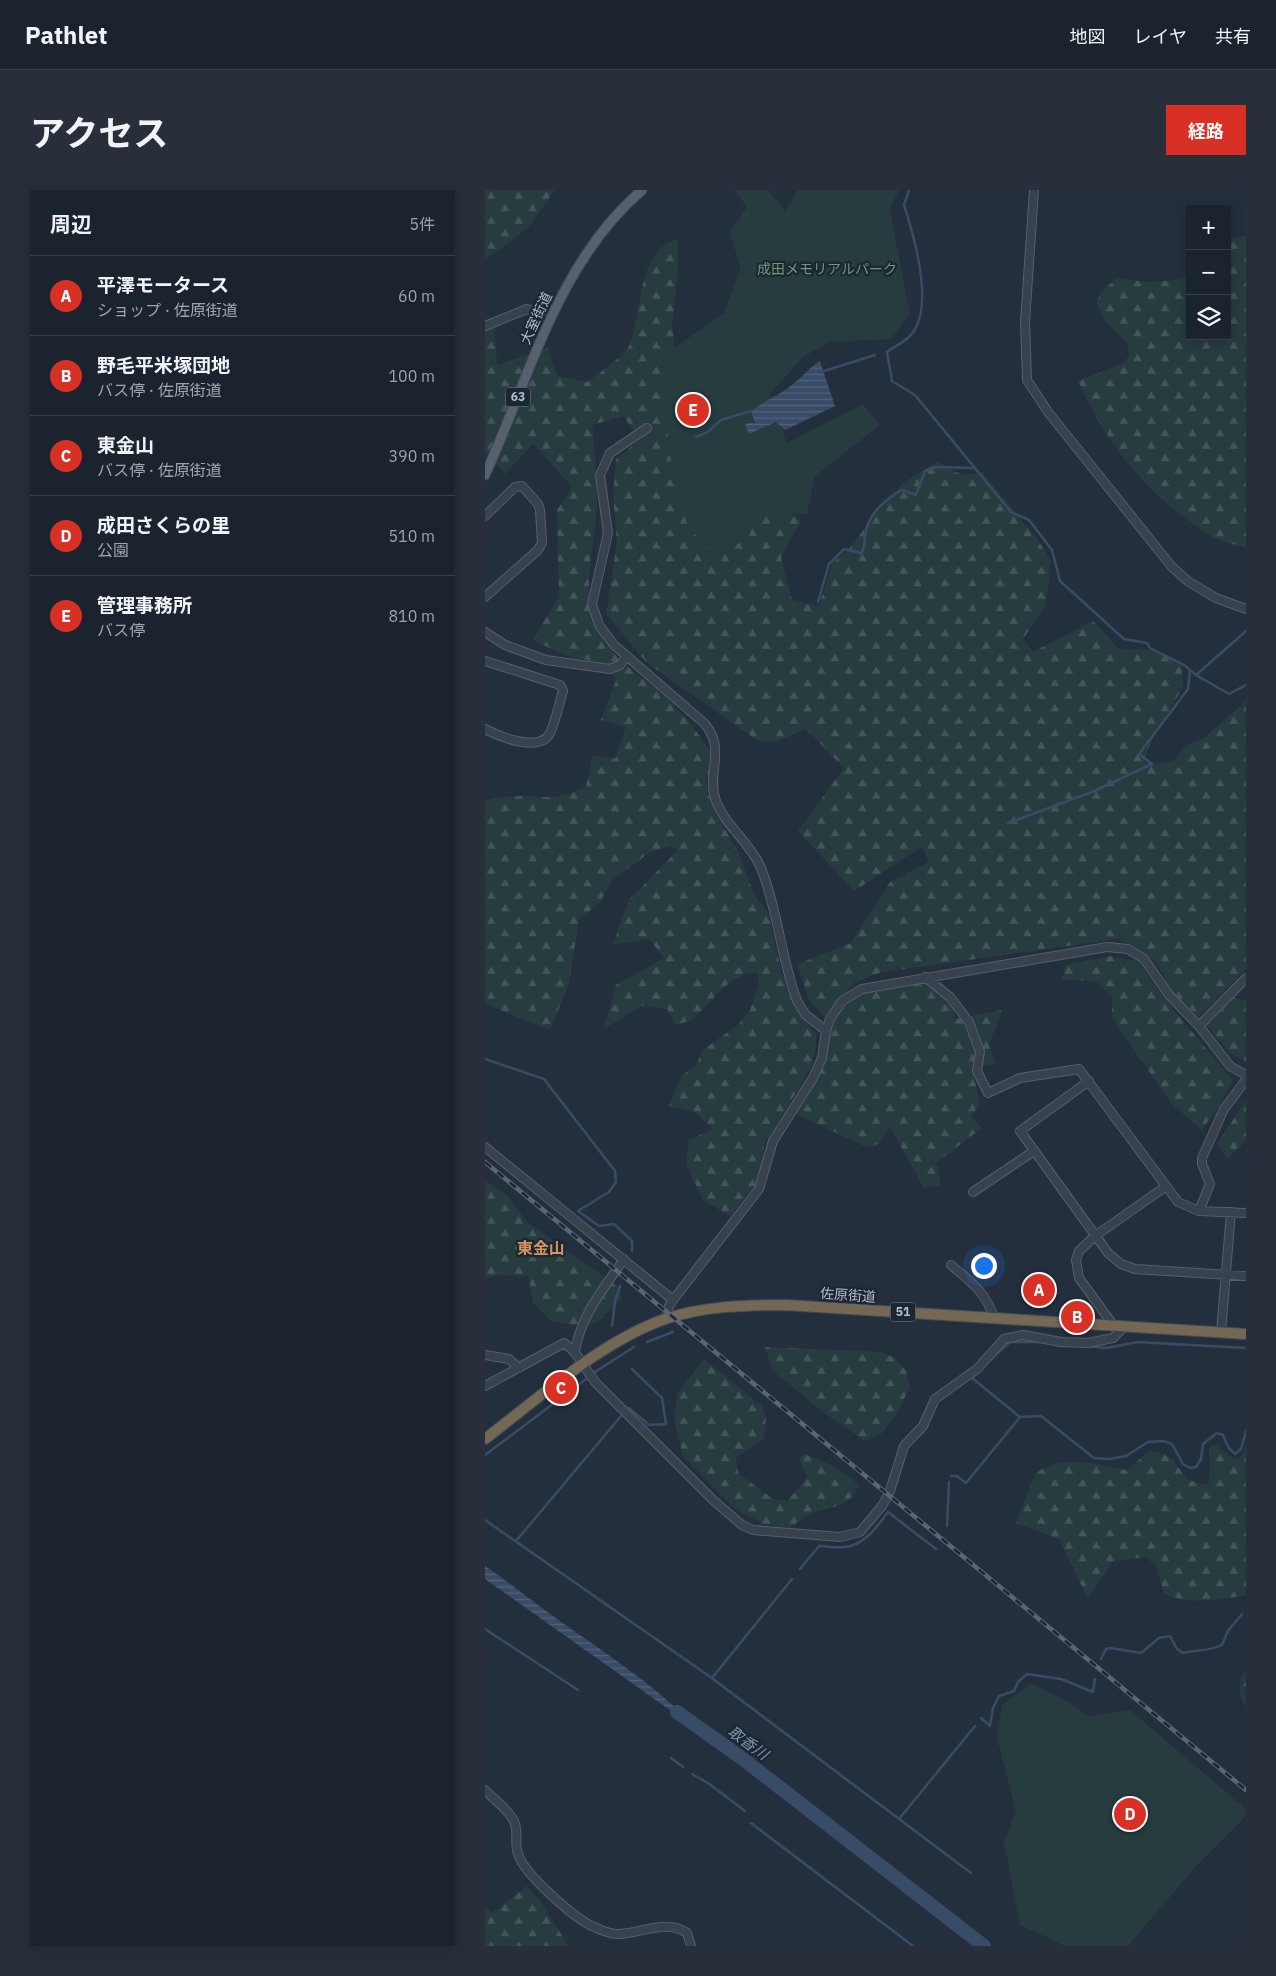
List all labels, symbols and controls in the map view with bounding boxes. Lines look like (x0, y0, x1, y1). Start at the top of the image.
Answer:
text: Pathlet (25, 19, 107, 51)
text: 地図 (1070, 25, 1106, 48)
text: レイヤ (1134, 25, 1187, 48)
text: 共有 (1215, 25, 1251, 48)
button: 経路 (1166, 105, 1246, 155)
text: アクセス (30, 110, 168, 156)
map controls (1186, 205, 1231, 340)
button: + (1186, 205, 1231, 250)
text: 周辺 (50, 210, 92, 238)
text: 5件 (409, 214, 435, 234)
button: − (1186, 250, 1231, 295)
park label: 成田メモリアルパーク (757, 260, 897, 278)
text: 平澤モータース (97, 273, 229, 297)
text: A (61, 286, 71, 306)
text: 60 m (398, 286, 435, 306)
street label: 大室街道 (516, 289, 556, 347)
button: layers (1186, 295, 1231, 340)
text: ショップ · 佐原街道 (97, 300, 238, 320)
text: 野毛平米塚団地 (97, 353, 230, 377)
text: B (61, 366, 71, 386)
text: 100 m (388, 366, 435, 386)
text: バス停 · 佐原街道 (97, 380, 222, 400)
road number: 63 (505, 388, 531, 406)
pin: E (677, 391, 709, 429)
text: 東金山 (97, 433, 154, 457)
text: C (61, 446, 71, 466)
text: 390 m (388, 446, 435, 466)
text: バス停 · 佐原街道 (97, 460, 222, 480)
text: 成田さくらの里 (97, 513, 230, 537)
text: D (60, 526, 72, 546)
text: 510 m (388, 526, 435, 546)
text: 公園 (97, 540, 129, 560)
text: 管理事務所 (97, 593, 192, 617)
text: E (61, 606, 71, 626)
text: 810 m (388, 606, 435, 626)
text: バス停 (97, 620, 145, 640)
district label: 東金山 (517, 1238, 565, 1258)
your location (971, 1253, 997, 1279)
pin: A (1023, 1271, 1055, 1309)
street label: 佐原街道 (819, 1284, 877, 1306)
pin: B (1061, 1298, 1093, 1336)
road number: 51 (891, 1302, 915, 1322)
pin: C (545, 1369, 577, 1407)
water label: 取香川 (725, 1722, 774, 1765)
pin: D (1114, 1795, 1146, 1833)

